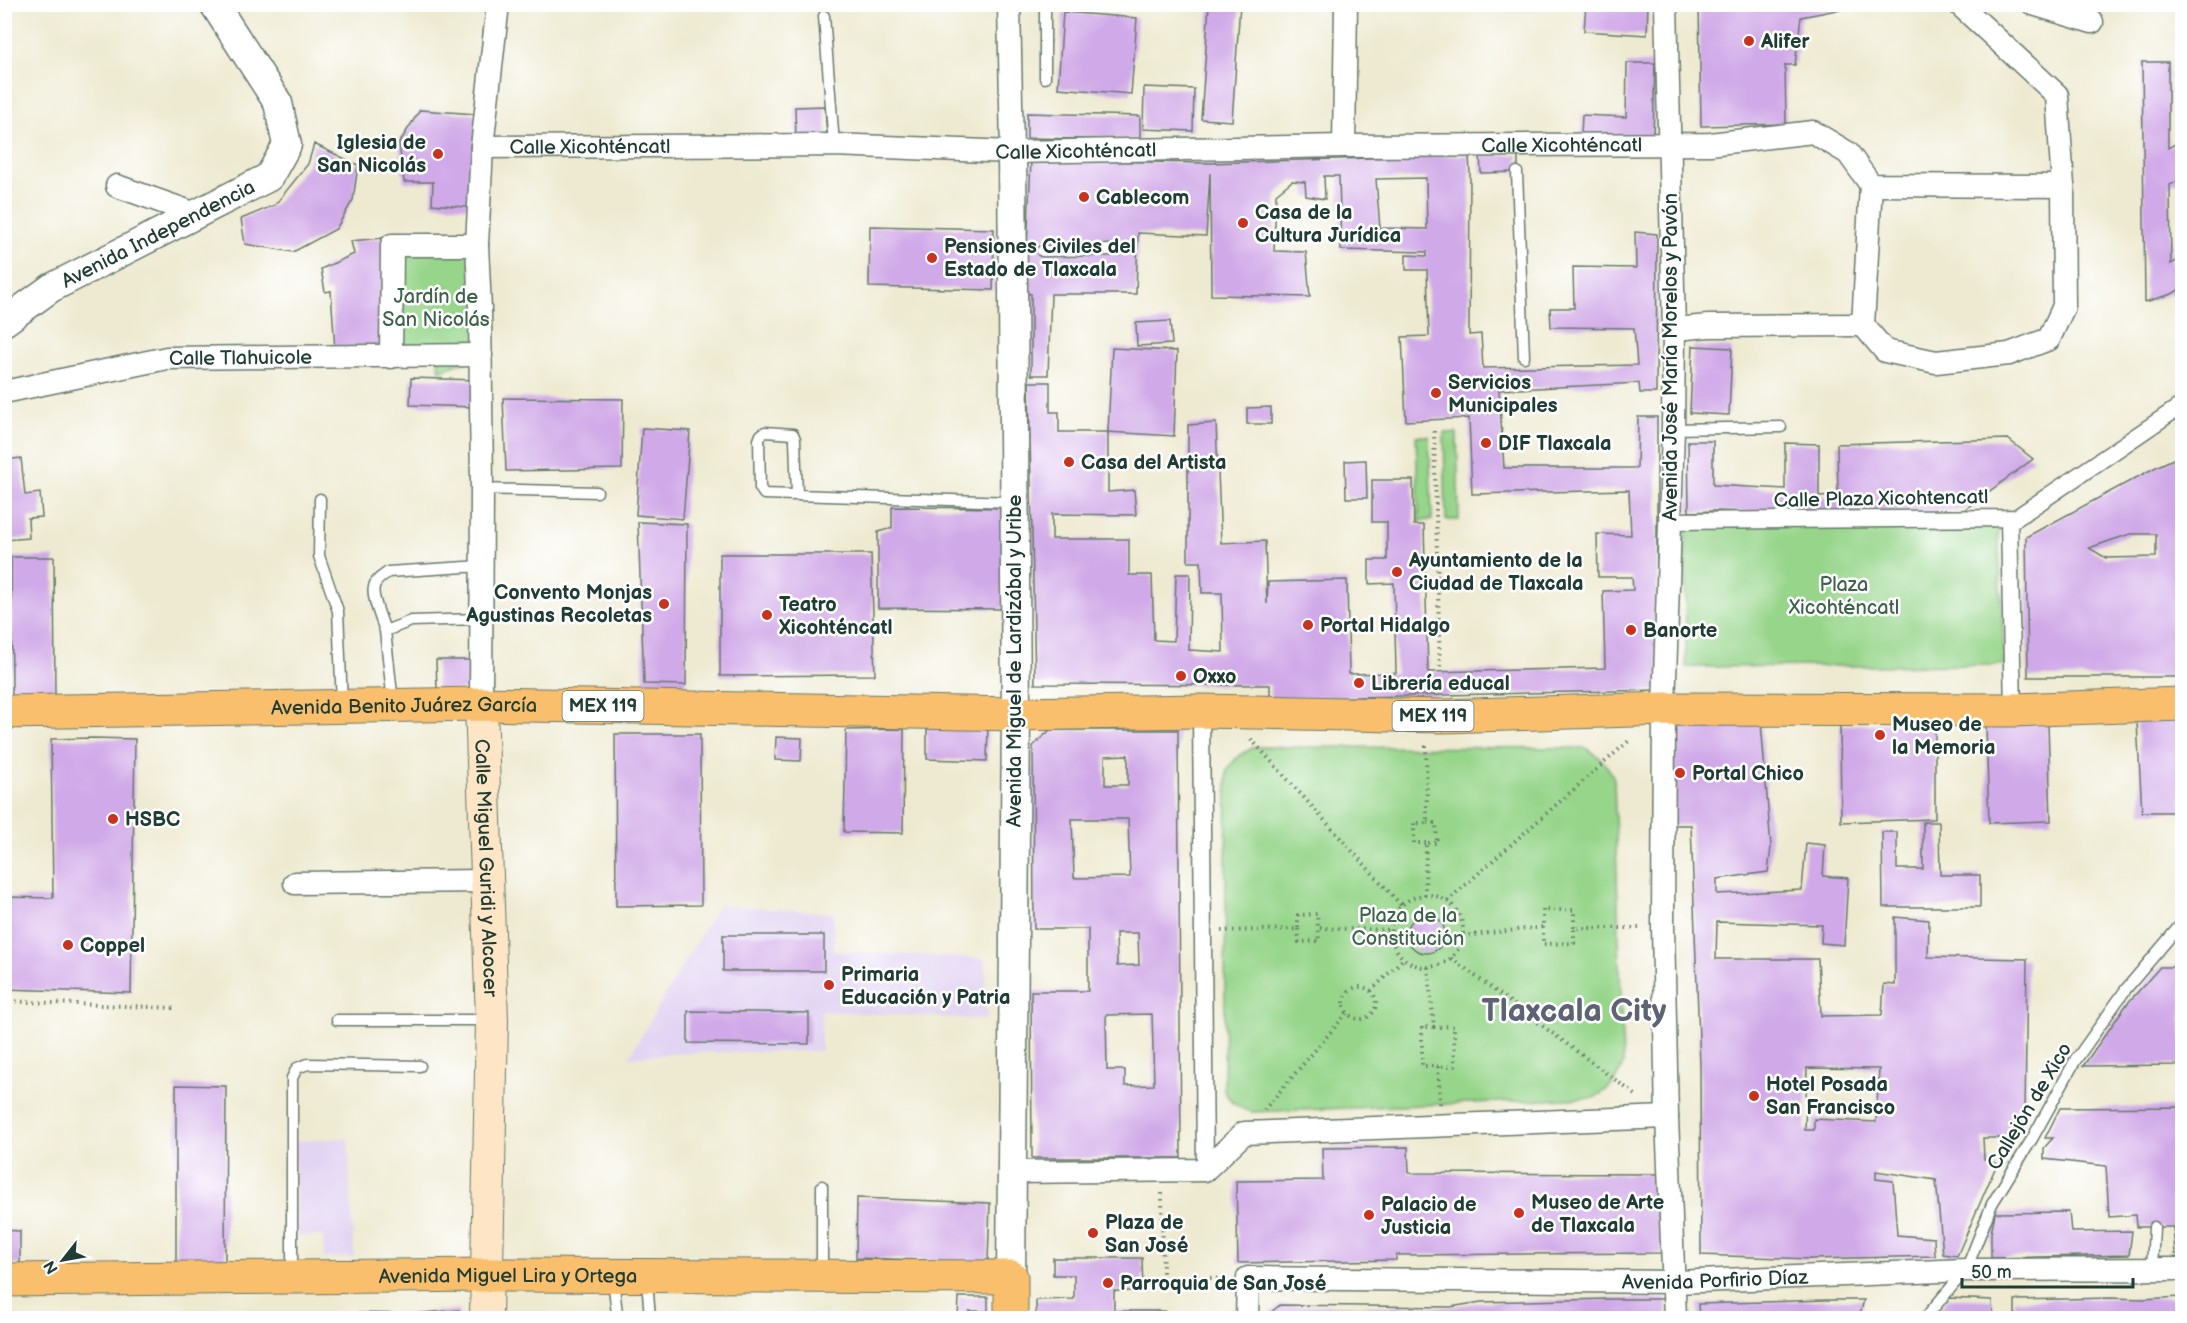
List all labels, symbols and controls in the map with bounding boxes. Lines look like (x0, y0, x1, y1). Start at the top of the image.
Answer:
place label: Alifer (1760, 30, 1811, 54)
marker: Alifer (1742, 34, 1756, 48)
place label: Iglesia de San Nicolás (317, 131, 426, 178)
street label: Calle Xicohténcatl (1481, 133, 1642, 158)
street label: Calle Xicohténcatl (509, 135, 671, 160)
street label: Calle Xicohténcatl (995, 138, 1157, 165)
marker: Iglesia de San Nicolás (431, 147, 445, 161)
street label: Avenida Independencia (58, 175, 259, 294)
place label: Cablecom (1096, 186, 1189, 210)
marker: Cablecom (1077, 190, 1091, 204)
street label: Avenida José María Morelos y Pavón (1659, 193, 1683, 521)
place label: Casa de la Cultura Jurídica (1255, 201, 1401, 248)
marker: Casa de la Cultura Jurídica (1236, 216, 1250, 230)
place label: Pensiones Civiles del Estado de Tlaxcala (944, 235, 1136, 282)
marker: Pensiones Civiles del Estado de Tlaxcala (925, 251, 939, 265)
park label: Jardín de San Nicolás (382, 285, 490, 332)
street label: Calle Tlahuicole (169, 346, 312, 371)
place label: Servicios Municipales (1448, 371, 1558, 418)
marker: Servicios Municipales (1429, 386, 1443, 400)
place label: DIF Tlaxcala (1498, 432, 1612, 456)
marker: DIF Tlaxcala (1479, 436, 1493, 450)
place label: Casa del Artista (1081, 451, 1226, 475)
marker: Casa del Artista (1062, 455, 1076, 469)
street label: Calle Plaza Xicohtencatl (1773, 485, 1989, 513)
street label: Avenida Miguel de Lardizábal y Uribe (1003, 495, 1027, 827)
place label: Ayuntamiento de la Ciudad de Tlaxcala (1408, 549, 1583, 596)
marker: Ayuntamiento de la Ciudad de Tlaxcala (1390, 565, 1404, 579)
park label: Plaza Xicohténcatl (1788, 573, 1899, 620)
place label: Convento Monjas Agustinas Recoletas (465, 581, 652, 628)
place label: Teatro Xicohténcatl (779, 593, 893, 640)
marker: Convento Monjas Agustinas Recoletas (657, 597, 671, 611)
marker: Teatro Xicohténcatl (760, 608, 774, 622)
place label: Portal Hidalgo (1320, 614, 1450, 638)
marker: Portal Hidalgo (1301, 618, 1315, 632)
place label: Banorte (1643, 619, 1717, 643)
marker: Banorte (1624, 623, 1638, 637)
place label: Oxxo (1193, 665, 1236, 689)
marker: Oxxo (1174, 669, 1188, 683)
place label: Librería educal (1371, 672, 1510, 696)
marker: Librería educal (1352, 676, 1366, 690)
road number: MEX 119 (562, 691, 644, 721)
street label: Avenida Benito Juárez García (271, 693, 537, 721)
road number: MEX 119 (1392, 701, 1474, 731)
place label: Museo de la Memoria (1892, 713, 1995, 760)
marker: Museo de la Memoria (1873, 728, 1887, 742)
street label: Calle Miguel Guridi y Alcocer (469, 738, 502, 998)
place label: Portal Chico (1692, 762, 1804, 786)
marker: Portal Chico (1673, 766, 1687, 780)
place label: HSBC (125, 808, 180, 832)
marker: HSBC (106, 812, 120, 826)
park label: Plaza de la Constitución (1352, 904, 1464, 951)
place label: Coppel (80, 934, 145, 958)
marker: Coppel (61, 938, 75, 952)
place label: Primaria Educación y Patria (841, 963, 1010, 1010)
marker: Primaria Educación y Patria (822, 978, 836, 992)
district label: Tlaxcala City (1481, 992, 1667, 1031)
street label: Callejón de Xico (1982, 1038, 2077, 1175)
place label: Hotel Posada San Francisco (1766, 1073, 1895, 1120)
marker: Hotel Posada San Francisco (1747, 1089, 1761, 1103)
place label: Museo de Arte de Tlaxcala (1531, 1191, 1664, 1238)
place label: Palacio de Justicia (1381, 1193, 1476, 1240)
marker: Museo de Arte de Tlaxcala (1512, 1206, 1526, 1220)
marker: Palacio de Justicia (1362, 1208, 1376, 1222)
place label: Plaza de San José (1105, 1211, 1188, 1258)
marker: Plaza de San José (1086, 1226, 1100, 1240)
north arrow (33, 1230, 93, 1290)
scale bar (1962, 1251, 2133, 1289)
text: N (40, 1257, 63, 1277)
text: 50 m (1971, 1262, 2012, 1283)
street label: Avenida Miguel Lira y Ortega (378, 1264, 637, 1289)
street label: Avenida Porfirio Díaz (1622, 1266, 1809, 1295)
place label: Parroquia de San José (1120, 1272, 1326, 1296)
marker: Parroquia de San José (1101, 1276, 1115, 1290)

